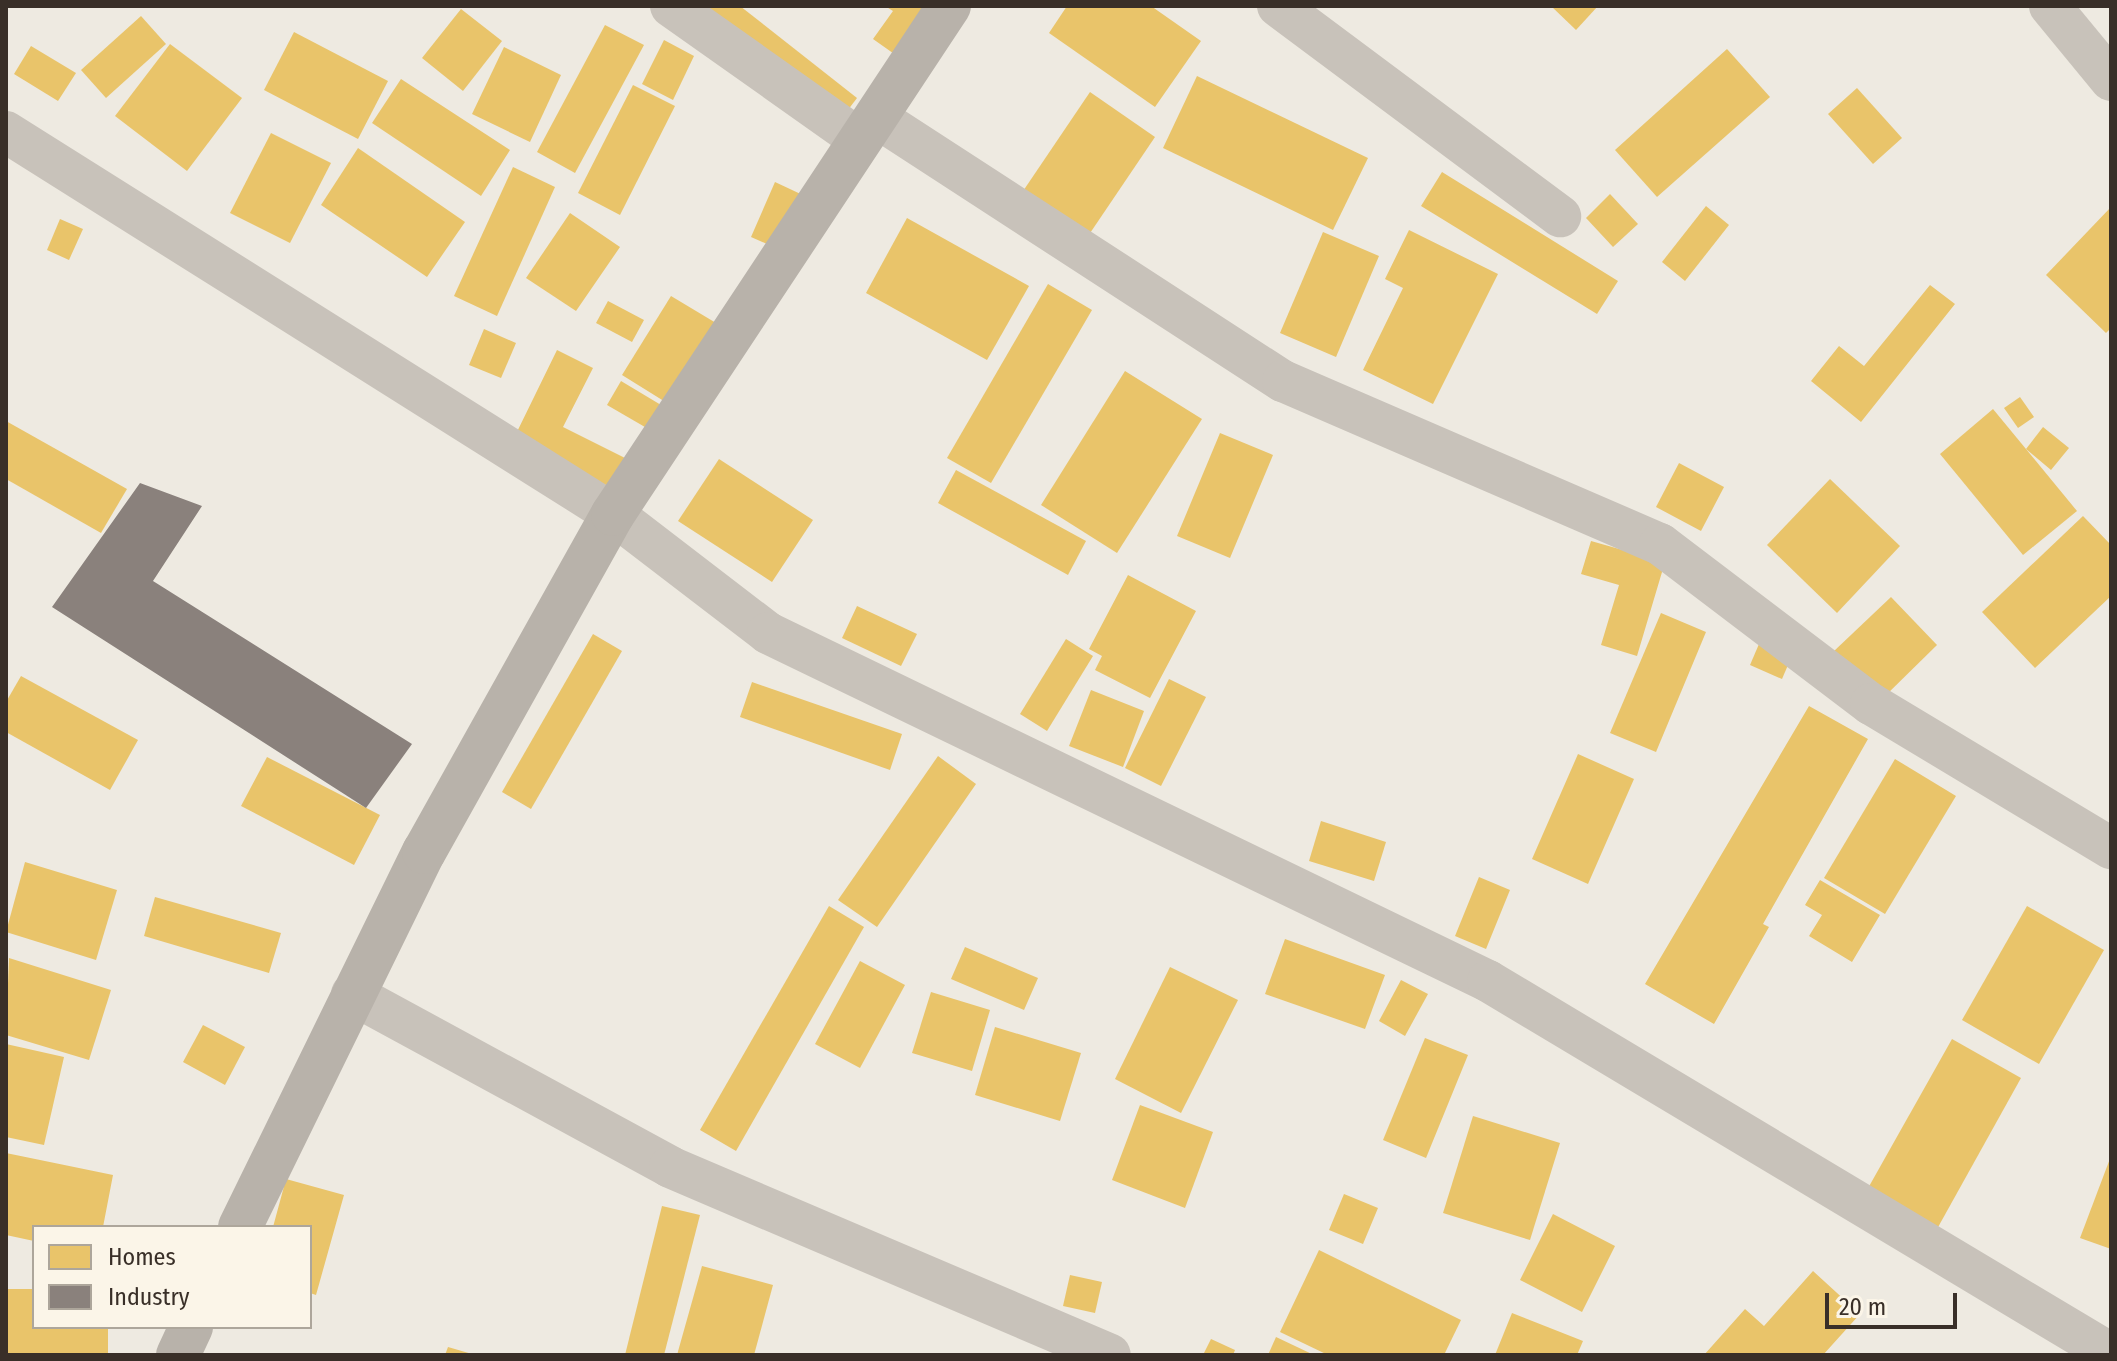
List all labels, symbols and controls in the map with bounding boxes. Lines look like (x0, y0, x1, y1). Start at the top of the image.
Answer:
legend (32, 1225, 312, 1329)
text: Homes (108, 1243, 176, 1271)
scale bar (1829, 1277, 1961, 1327)
text: Industry (108, 1283, 190, 1311)
text: 20 m (1839, 1293, 1886, 1321)

